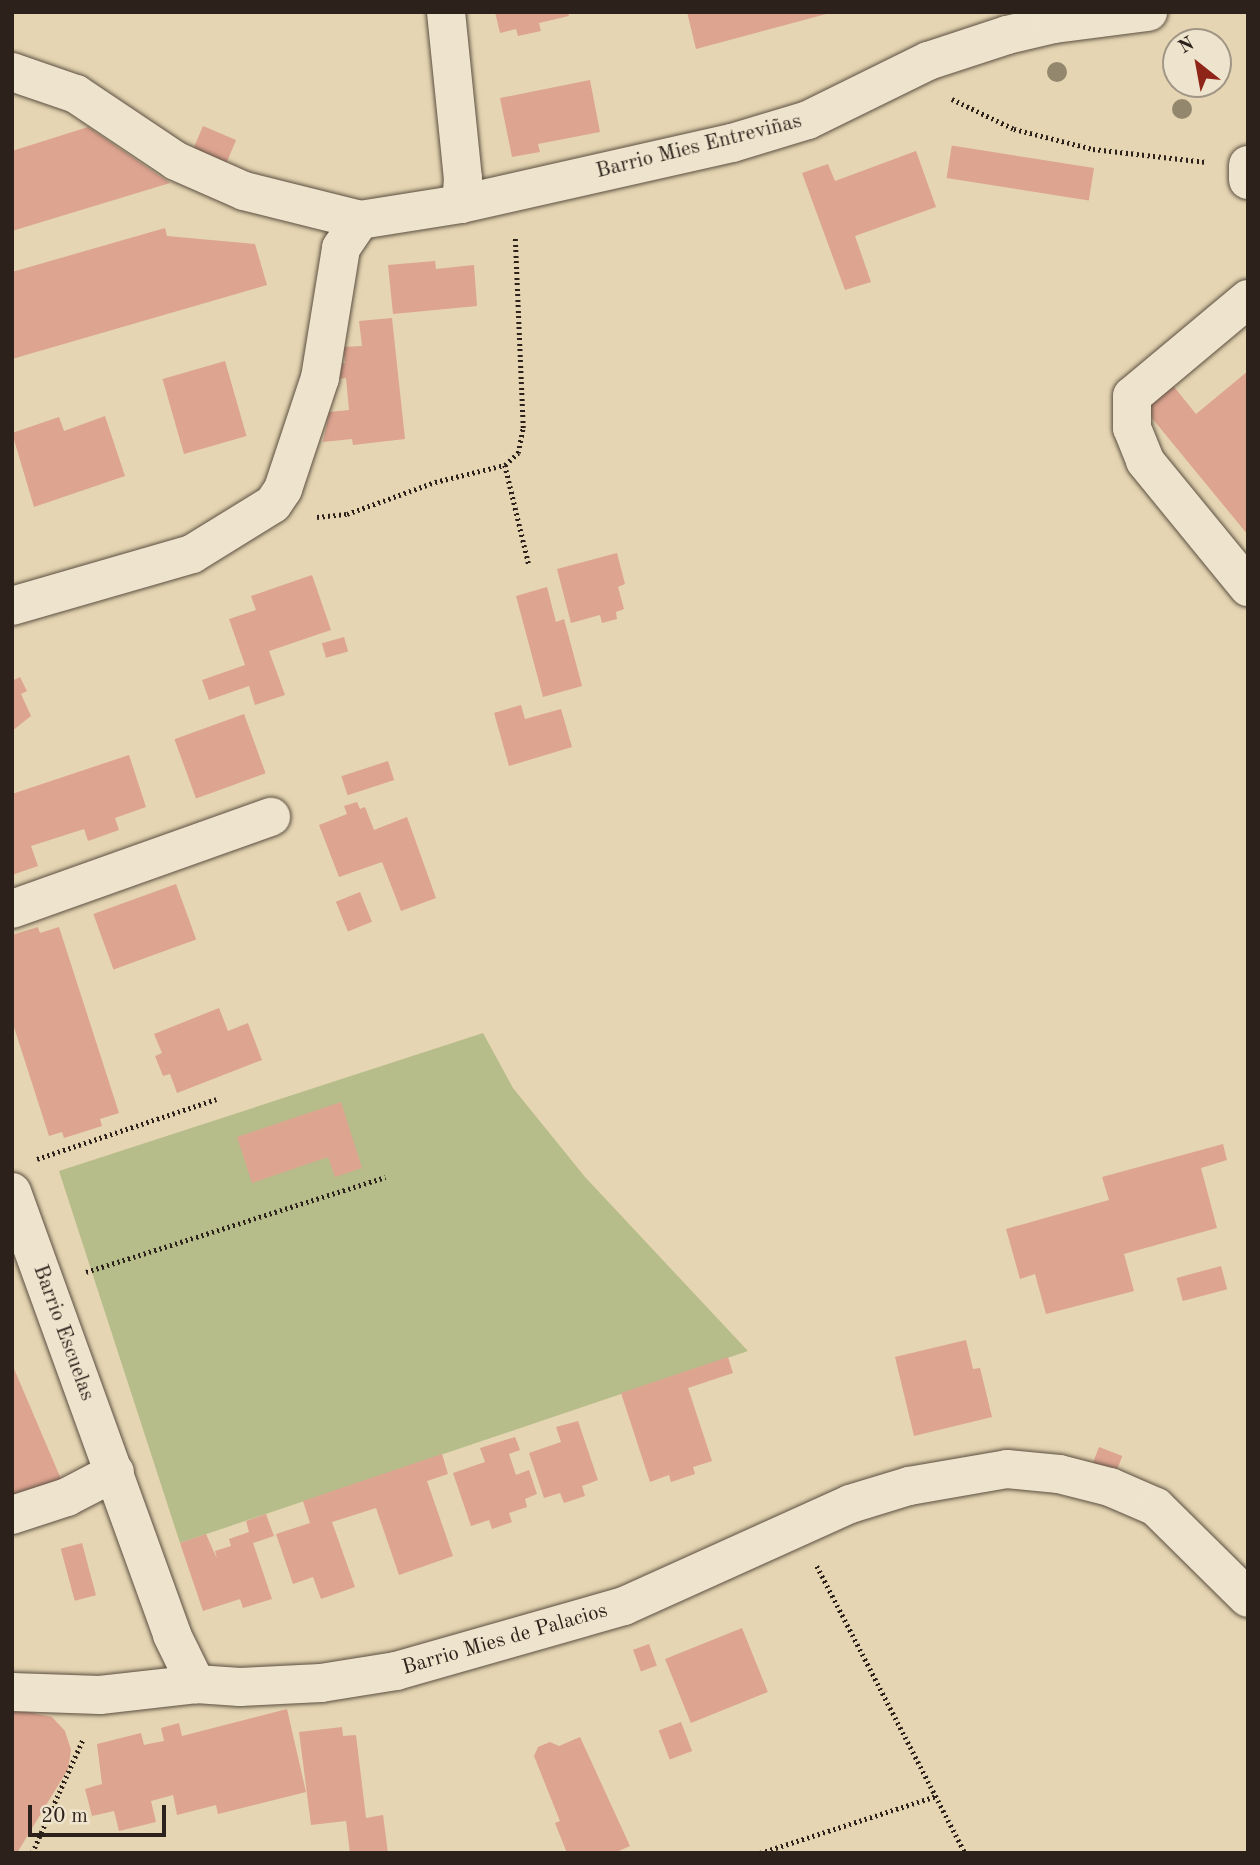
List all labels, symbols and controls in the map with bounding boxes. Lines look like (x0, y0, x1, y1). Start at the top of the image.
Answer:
north arrow (1162, 28, 1232, 98)
text: N (1176, 34, 1198, 58)
street label: Barrio Mies Entreviñas (594, 109, 804, 185)
street label: Barrio Escuelas (27, 1262, 99, 1404)
street label: Barrio Mies de Palacios (399, 1599, 611, 1681)
scale bar (32, 1792, 170, 1836)
text: 20 m (41, 1806, 88, 1827)

